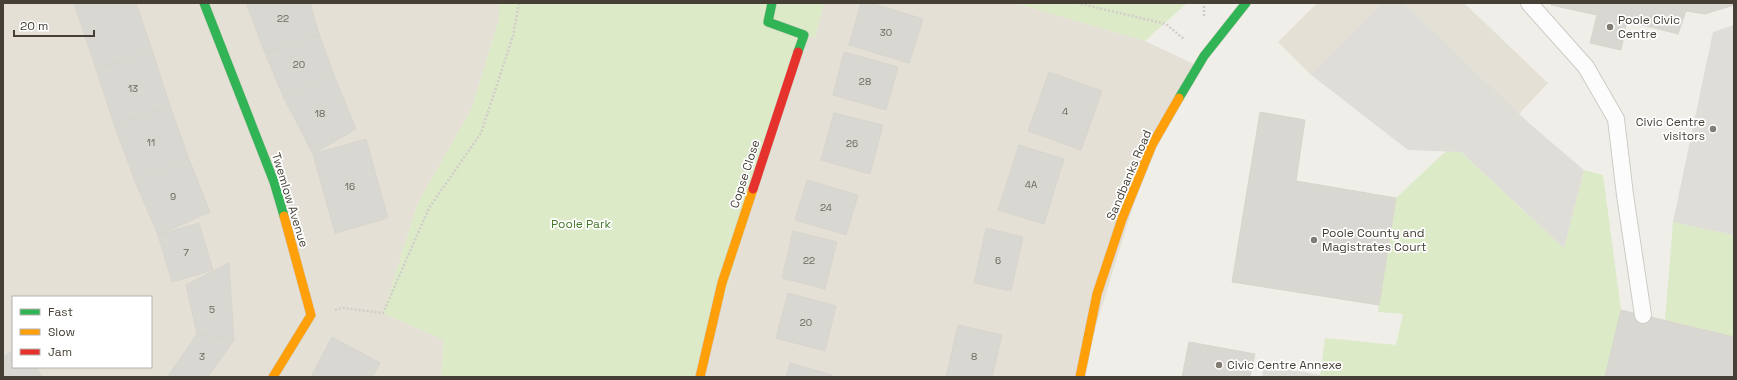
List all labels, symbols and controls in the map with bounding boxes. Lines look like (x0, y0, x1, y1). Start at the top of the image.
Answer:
scale bar (14, 12, 94, 38)
house number: 22 (277, 12, 289, 25)
place label: Poole Civic Centre (1618, 12, 1680, 42)
text: 20 m (20, 18, 48, 34)
marker: Poole Civic Centre (1605, 22, 1615, 32)
house number: 30 (880, 26, 892, 39)
house number: 20 (293, 58, 305, 71)
house number: 28 (859, 75, 871, 88)
house number: 13 (128, 82, 138, 95)
house number: 4 (1062, 105, 1068, 118)
house number: 18 (315, 107, 325, 120)
place label: Civic Centre visitors (1636, 114, 1705, 144)
marker: Civic Centre visitors (1708, 124, 1718, 134)
street label: Sandbanks Road (1103, 127, 1155, 223)
house number: 11 (147, 136, 155, 149)
house number: 26 (846, 137, 858, 150)
street label: Copse Close (726, 138, 764, 210)
street label: Twemlow Avenue (268, 151, 312, 249)
house number: 4A (1025, 178, 1038, 191)
house number: 16 (345, 180, 355, 193)
house number: 9 (170, 190, 176, 203)
house number: 24 (820, 201, 832, 214)
park label: Poole Park (551, 216, 612, 232)
place label: Poole County and Magistrates Court (1322, 225, 1427, 255)
marker: Poole County and Magistrates Court (1309, 235, 1319, 245)
house number: 7 (183, 246, 189, 259)
house number: 22 (803, 254, 815, 267)
house number: 6 (995, 254, 1001, 267)
legend (12, 296, 152, 368)
house number: 5 (209, 303, 215, 316)
text: Fast (48, 304, 73, 320)
house number: 20 (800, 316, 812, 329)
text: Slow (48, 324, 75, 340)
text: Jam (48, 344, 72, 360)
house number: 3 (199, 350, 205, 363)
house number: 8 (971, 350, 977, 363)
place label: Civic Centre Annexe (1227, 357, 1342, 373)
marker: Civic Centre Annexe (1214, 360, 1224, 370)

